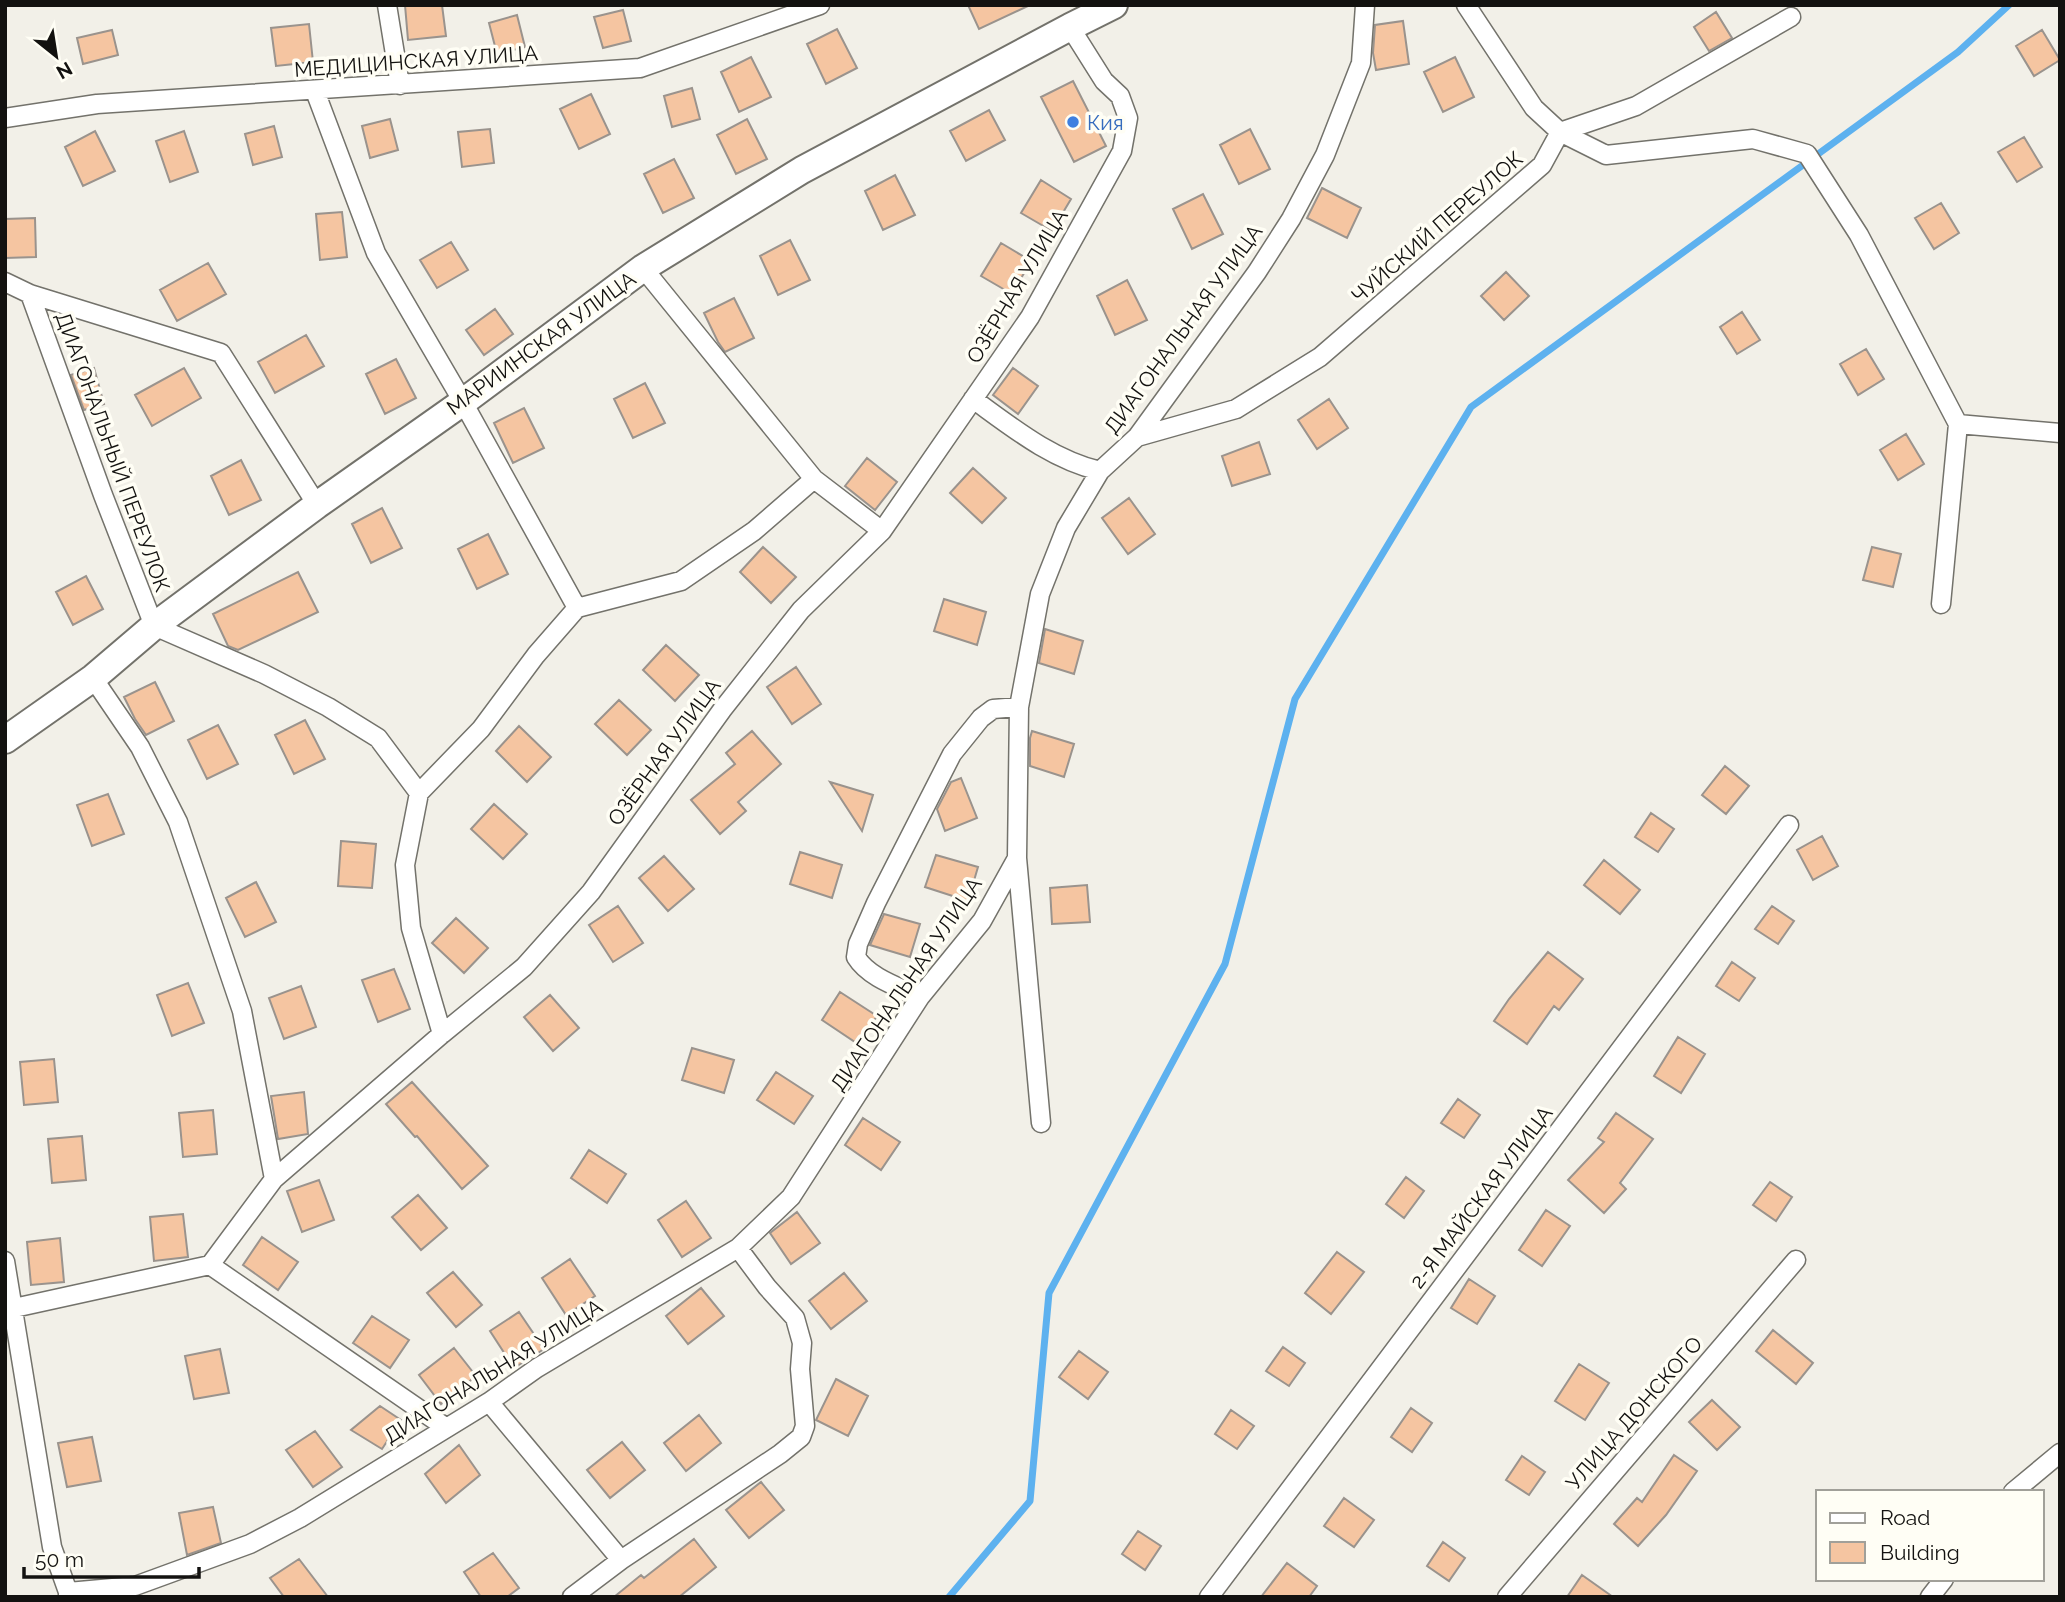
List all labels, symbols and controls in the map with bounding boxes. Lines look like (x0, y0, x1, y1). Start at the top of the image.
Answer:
north arrow (21, 21, 91, 91)
street label: МЕДИЦИНСКАЯ УЛИЦА (293, 40, 539, 82)
text: N (53, 58, 76, 84)
place label: Кия (1087, 110, 1124, 135)
marker: Кия (1065, 114, 1081, 130)
street label: ЧУЙСКИЙ ПЕРЕУЛОК (1346, 146, 1528, 308)
street label: ОЗЁРНАЯ УЛИЦА (961, 204, 1073, 368)
street label: ДИАГОНАЛЬНАЯ УЛИЦА (1099, 220, 1267, 438)
street label: МАРИИНСКАЯ УЛИЦА (442, 266, 640, 420)
street label: ДИАГОНАЛЬНЫЙ ПЕРЕУЛОК (51, 309, 175, 595)
street label: ОЗЁРНАЯ УЛИЦА (602, 674, 726, 830)
street label: ДИАГОНАЛЬНАЯ УЛИЦА (825, 872, 987, 1096)
street label: 2-Я МАЙСКАЯ УЛИЦА (1404, 1101, 1558, 1293)
street label: ДИАГОНАЛЬНАЯ УЛИЦА (379, 1294, 607, 1448)
street label: УЛИЦА ДОНСКОГО (1561, 1331, 1707, 1495)
legend (1816, 1490, 2044, 1581)
text: Road (1880, 1505, 1930, 1530)
scale bar (24, 1536, 200, 1580)
text: Building (1880, 1540, 1960, 1565)
text: 50 m (35, 1547, 84, 1572)

